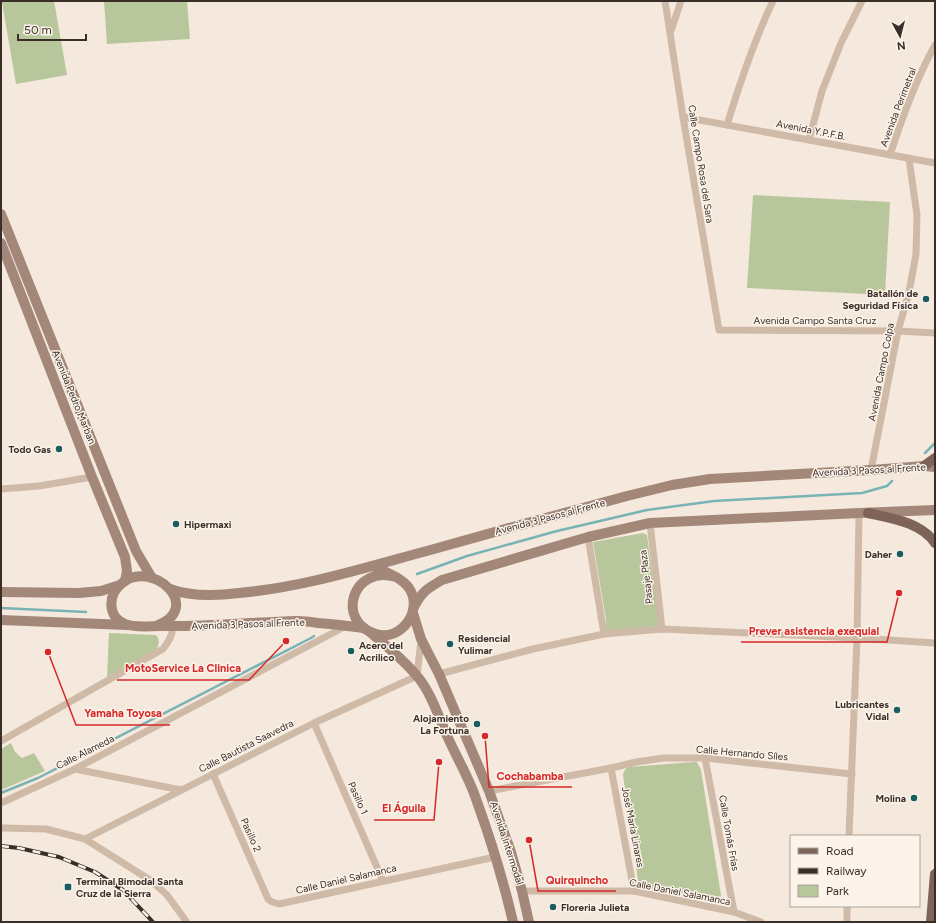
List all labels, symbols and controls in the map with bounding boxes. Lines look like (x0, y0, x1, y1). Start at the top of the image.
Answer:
scale bar (18, 16, 86, 42)
north arrow (880, 16, 920, 56)
text: 50 m (24, 23, 52, 37)
text: N (896, 38, 906, 52)
street label: Avenida Perimetral (877, 66, 919, 148)
street label: Calle Campo Rosa del Sara (685, 104, 717, 224)
street label: Avenida Y.P.F.B. (775, 117, 847, 143)
place label: Batallón de Seguridad Física (842, 287, 918, 312)
marker: Batallón de Seguridad Física (921, 294, 931, 304)
street label: Avenida Campo Santa Cruz (754, 314, 876, 327)
street label: Avenida Campo Colpa (865, 322, 897, 422)
street label: Avenida Pedro Marban (49, 348, 99, 446)
place label: Todo Gas (8, 443, 51, 456)
marker: Todo Gas (54, 444, 64, 454)
street label: Avenida 3 Pasos al Frente (812, 461, 927, 479)
street label: Avenida 3 Pasos al Frente (493, 496, 607, 538)
place label: Hipermaxi (184, 518, 232, 531)
marker: Hipermaxi (171, 519, 181, 529)
place label: Daher (865, 548, 892, 561)
street label: Pasaje Plaza (636, 549, 656, 605)
marker: Daher (895, 549, 905, 559)
street label: Avenida 3 Pasos al Frente (191, 616, 306, 632)
callout: Prever asistencia exequial (741, 619, 887, 642)
text: Prever asistencia exequial (749, 625, 879, 638)
place label: Residencial Yulimar (458, 632, 510, 657)
place label: Acero del Acrilico (359, 639, 403, 664)
marker: Residencial Yulimar (445, 639, 455, 649)
marker: Acero del Acrilico (346, 646, 356, 656)
callout: MotoService La Clinica (117, 657, 249, 680)
text: MotoService La Clinica (125, 662, 241, 675)
place label: Lubricantes Vidal (835, 698, 889, 723)
callout: Yamaha Toyosa (76, 702, 170, 725)
marker: Lubricantes Vidal (892, 705, 902, 715)
text: Yamaha Toyosa (84, 707, 162, 720)
place label: Alojamiento La Fortuna (413, 712, 469, 737)
street label: Calle Bautista Saavedra (196, 716, 296, 776)
marker: Alojamiento La Fortuna (472, 719, 482, 729)
street label: Calle Alameda (54, 732, 116, 772)
street label: Calle Hernando Síles (696, 743, 789, 764)
callout: Cochabamba (489, 764, 572, 787)
text: Cochabamba (497, 770, 564, 783)
street label: Pasillo 1 (345, 780, 371, 816)
street label: José María Linares (619, 785, 647, 869)
place label: Molina (876, 792, 906, 805)
marker: Molina (909, 793, 919, 803)
street label: Calle Tomás Frías (716, 794, 742, 872)
callout: El Águila (374, 797, 434, 820)
street label: Avenida Intermodal (487, 800, 527, 886)
text: El Águila (382, 801, 426, 815)
street label: Pasillo 2 (238, 816, 264, 854)
legend (790, 835, 920, 907)
text: Road (826, 844, 854, 858)
street label: Calle Daniel Salamanca (294, 861, 398, 897)
text: Railway (826, 864, 867, 878)
callout: Quirquincho (538, 868, 616, 891)
text: Quirquincho (546, 874, 609, 887)
place label: Terminal Bimodal Santa Cruz de la Sierra (76, 875, 183, 900)
street label: Calle Daniel Salamanca (628, 876, 732, 908)
marker: Terminal Bimodal Santa Cruz de la Sierra (63, 882, 73, 892)
text: Park (826, 884, 849, 898)
place label: Floreria Julieta (561, 901, 629, 914)
marker: Floreria Julieta (548, 902, 558, 912)

